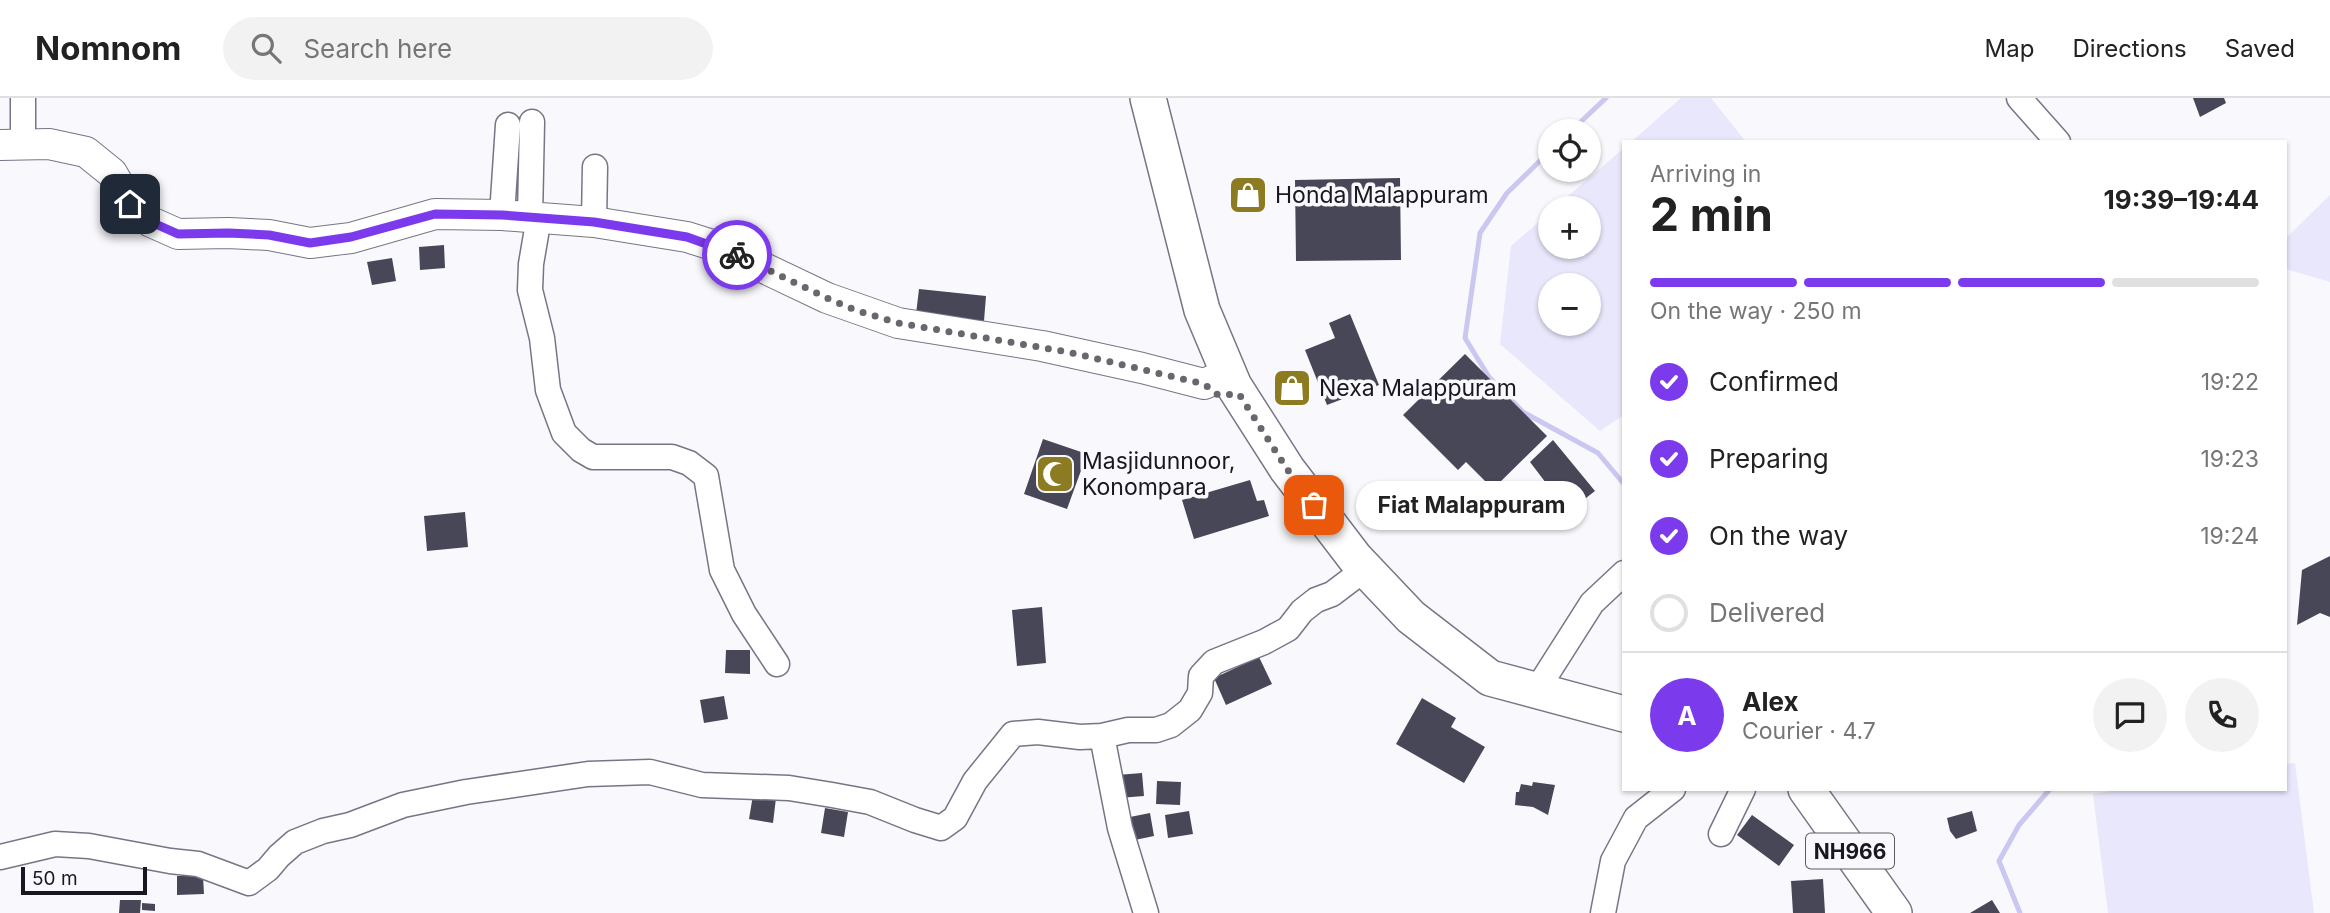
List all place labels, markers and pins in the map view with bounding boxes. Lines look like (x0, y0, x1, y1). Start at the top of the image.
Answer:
pin (100, 174, 160, 234)
shop icon: Honda Malappuram (1227, 174, 1269, 216)
place label: Honda Malappuram (1275, 181, 1489, 209)
shop icon: Nexa Malappuram (1271, 367, 1313, 409)
place label: Nexa Malappuram (1319, 374, 1517, 402)
place label: Masjidunnoor, Konompara (1082, 447, 1235, 501)
mosque icon: Masjidunnoor, Konompara (1034, 453, 1076, 495)
pin (1284, 475, 1344, 535)
callout: Fiat Malappuram (1356, 480, 1587, 530)

